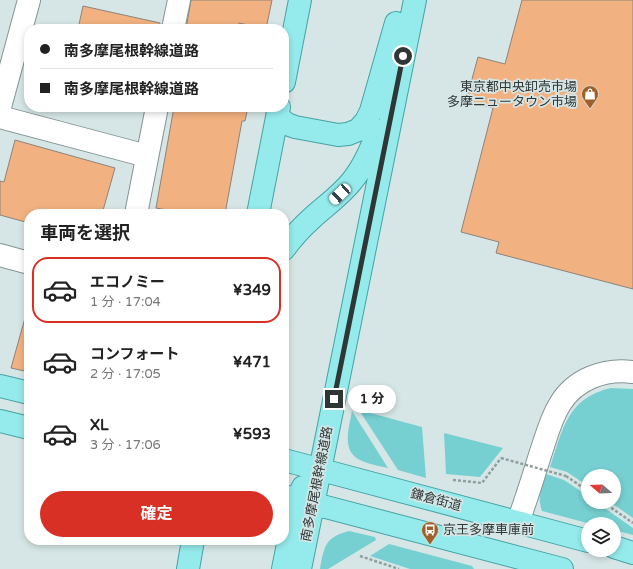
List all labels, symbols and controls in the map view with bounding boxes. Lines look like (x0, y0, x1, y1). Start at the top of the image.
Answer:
text: 南多摩尾根幹線道路 (64, 42, 199, 60)
route start (394, 47, 412, 65)
place label: 東京都中央卸売市場 多摩ニュータウン市場 (447, 79, 577, 110)
text: 南多摩尾根幹線道路 (64, 80, 199, 98)
shop icon: 東京都中央卸売市場 多摩ニュータウン市場 (580, 84, 600, 109)
car (327, 181, 353, 207)
text: 車両を選択 (40, 222, 130, 244)
icon: car (42, 272, 78, 308)
text: エコノミー (90, 273, 165, 291)
text: ¥349 (233, 281, 271, 299)
text: 1 分 · 17:04 (90, 294, 161, 310)
icon: car (42, 344, 78, 380)
text: コンフォート (90, 345, 180, 363)
text: ¥471 (233, 353, 271, 371)
text: 2 分 · 17:05 (90, 366, 161, 382)
callout: 1 分 (348, 385, 396, 413)
route end (325, 390, 343, 408)
text: 1 分 (360, 391, 384, 407)
icon: car (42, 416, 78, 452)
text: XL (90, 416, 109, 434)
text: ¥593 (233, 425, 271, 443)
street label: 南多摩尾根幹線道路 (298, 425, 336, 543)
text: 3 分 · 17:06 (90, 437, 161, 453)
north arrow (581, 469, 621, 509)
map controls (581, 469, 621, 557)
street label: 鎌倉街道 (409, 486, 463, 514)
button: 確定 (40, 491, 273, 537)
button: layers (581, 517, 621, 557)
bus stop icon: 京王多摩車庫前 (420, 520, 440, 545)
place label: 京王多摩車庫前 (443, 522, 534, 538)

